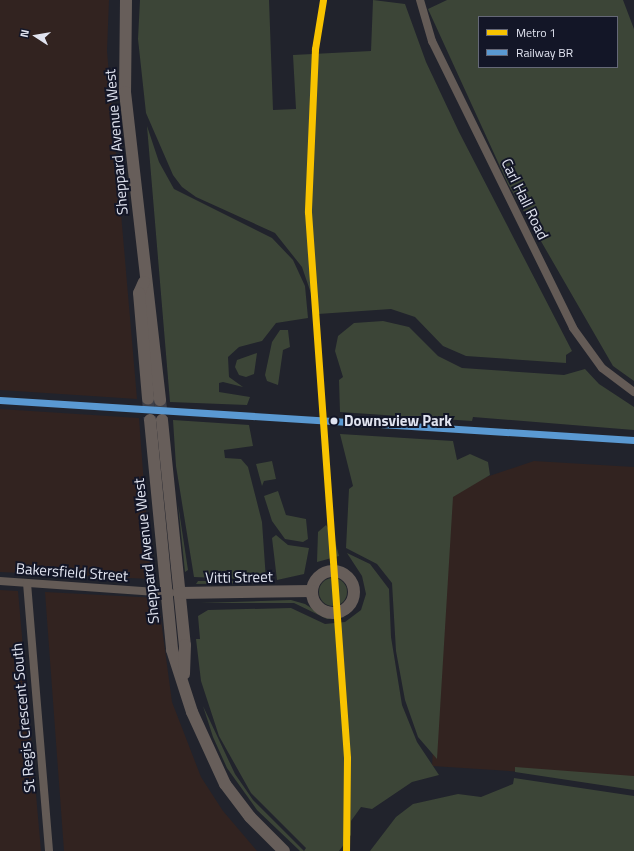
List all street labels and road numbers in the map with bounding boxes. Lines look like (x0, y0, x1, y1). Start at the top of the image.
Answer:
street label: Sheppard Avenue West (101, 68, 131, 216)
street label: Carl Hall Road (498, 156, 552, 242)
street label: Sheppard Avenue West (129, 477, 163, 625)
street label: Bakersfield Street (15, 559, 129, 585)
street label: Vitti Street (205, 567, 273, 587)
street label: St Regis Crescent South (7, 642, 39, 794)

